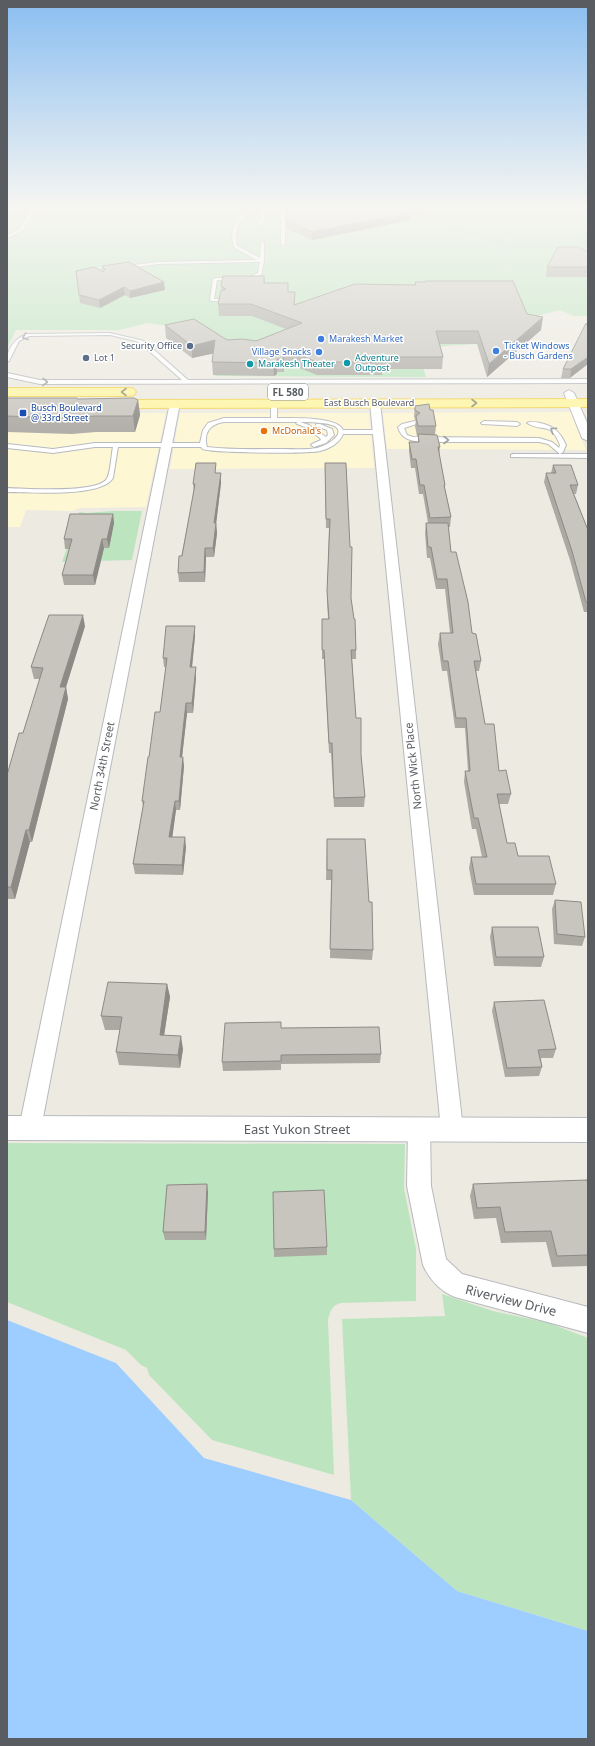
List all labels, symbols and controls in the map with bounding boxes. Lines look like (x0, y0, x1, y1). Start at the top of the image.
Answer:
one-way arrow (21, 332, 28, 340)
place label: Marakesh Market (329, 332, 404, 345)
marker: Marakesh Market (316, 334, 326, 344)
place label: Security Office (121, 339, 182, 352)
place label: Ticket Windows - Busch Gardens (504, 339, 573, 362)
marker: Security Office (185, 341, 195, 351)
place label: Village Snacks (252, 345, 311, 358)
marker: Ticket Windows - Busch Gardens (491, 346, 501, 356)
marker: Village Snacks (314, 347, 324, 357)
place label: Lot 1 (94, 351, 115, 364)
place label: Adventure Outpost (355, 351, 399, 374)
marker: Lot 1 (81, 353, 91, 363)
place label: Marakesh Theater (258, 357, 335, 370)
marker: Adventure Outpost (342, 358, 352, 368)
marker: Marakesh Theater (245, 359, 255, 369)
one-way arrow (42, 378, 48, 386)
road number: FL 580 (268, 384, 308, 400)
one-way arrow (121, 388, 127, 396)
street label: East Busch Boulevard (324, 396, 414, 409)
one-way arrow (471, 399, 477, 407)
place label: Busch Boulevard @ 33rd Street (31, 401, 102, 424)
marker: Busch Boulevard @ 33rd Street (18, 408, 28, 418)
place label: McDonald's (272, 424, 321, 437)
marker: McDonald's (259, 426, 269, 436)
one-way arrow (550, 427, 557, 435)
one-way arrow (443, 436, 449, 444)
street label: North 34th Street (86, 720, 117, 812)
street label: North Wick Place (400, 722, 425, 810)
street label: East Yukon Street (244, 1120, 350, 1138)
street label: Riverview Drive (463, 1280, 559, 1320)

